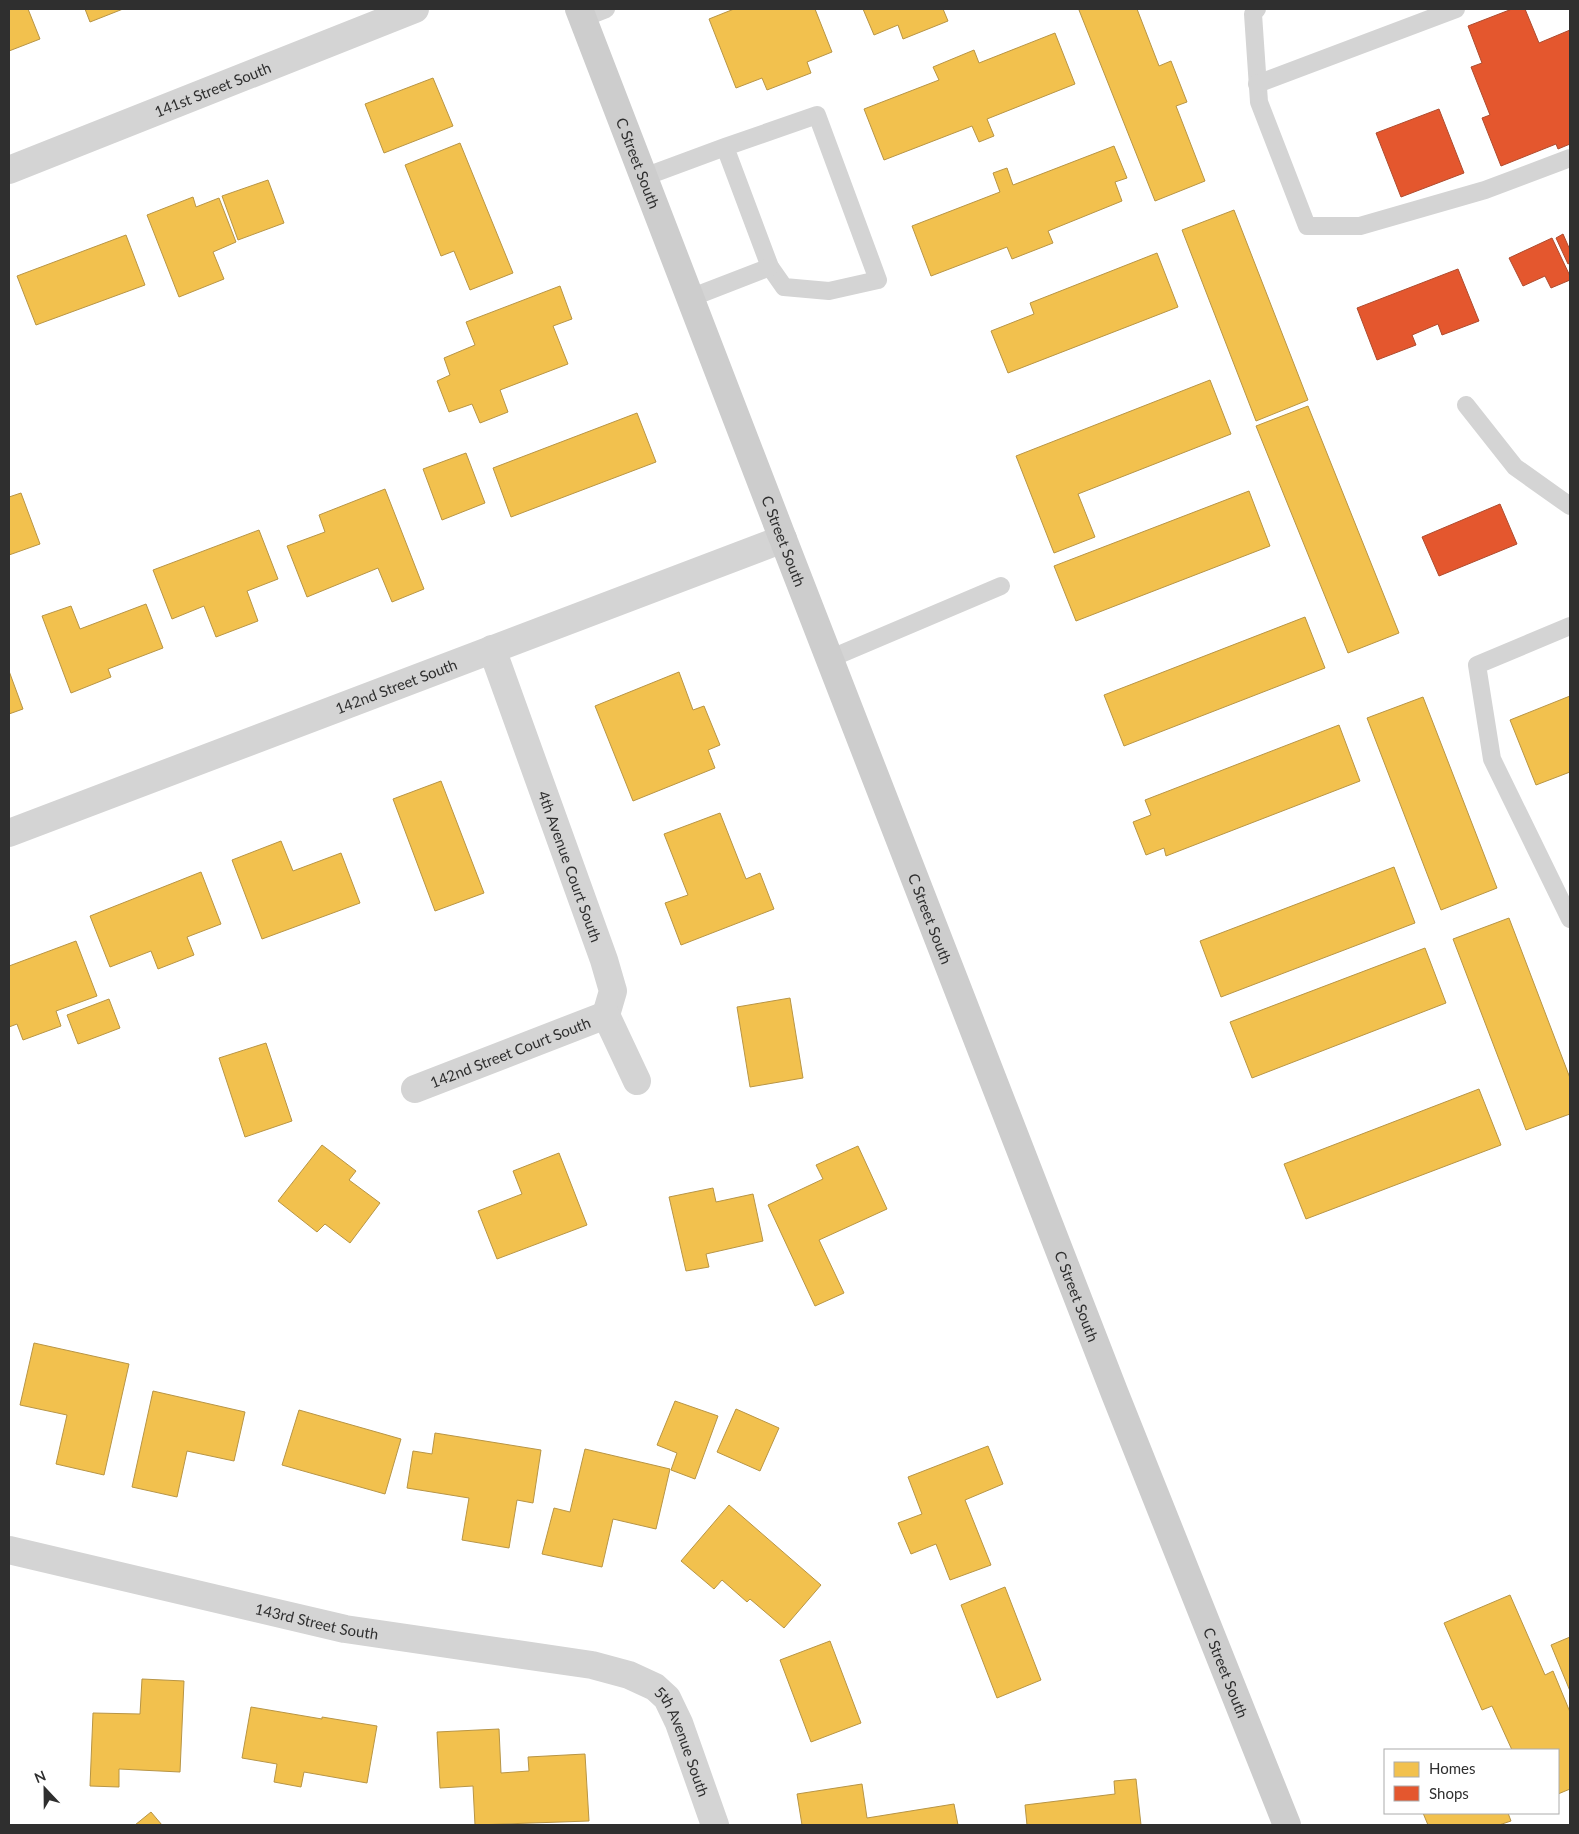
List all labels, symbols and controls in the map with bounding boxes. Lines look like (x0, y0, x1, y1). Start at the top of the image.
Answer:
street label: 141st Street South (152, 58, 274, 120)
street label: C Street South (613, 115, 664, 211)
street label: C Street South (758, 493, 810, 589)
street label: 142nd Street South (333, 655, 459, 717)
street label: 4th Avenue Court South (535, 788, 606, 944)
street label: C Street South (905, 870, 956, 966)
street label: 142nd Street Court South (427, 1013, 593, 1091)
street label: C Street South (1051, 1248, 1103, 1344)
street label: 143rd Street South (253, 1599, 380, 1643)
street label: C Street South (1200, 1625, 1252, 1720)
street label: 5th Avenue South (651, 1683, 713, 1799)
legend (1384, 1749, 1559, 1814)
text: Homes (1429, 1759, 1475, 1777)
north arrow (20, 1764, 70, 1814)
text: N (32, 1767, 48, 1786)
text: Shops (1429, 1784, 1469, 1802)

